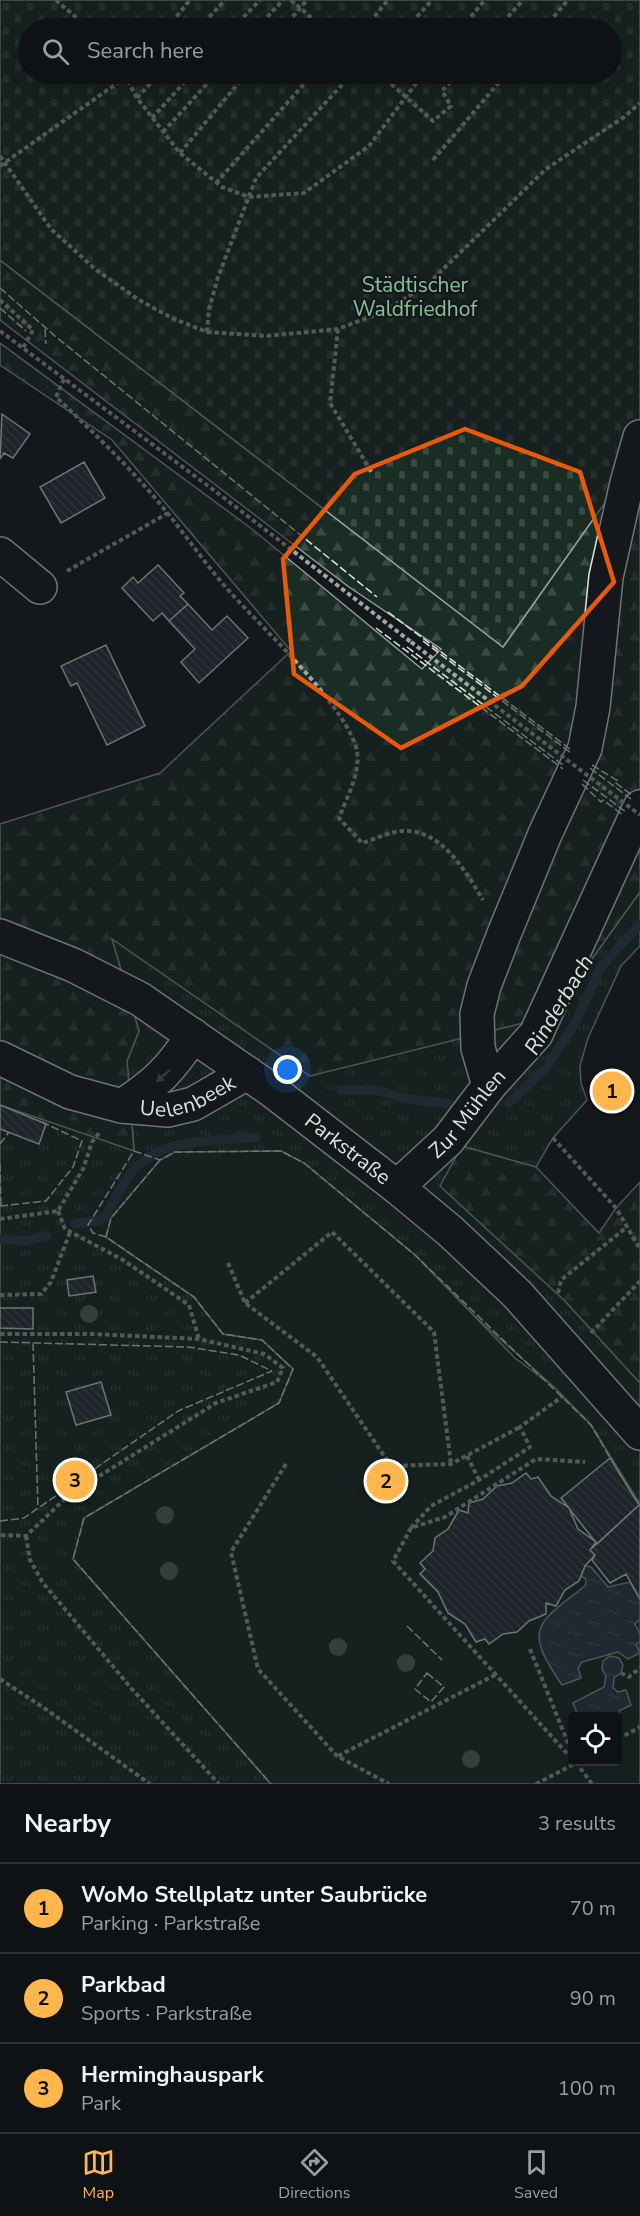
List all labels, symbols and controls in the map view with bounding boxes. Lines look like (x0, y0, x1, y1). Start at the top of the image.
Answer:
search box (18, 18, 622, 84)
icon: search (39, 35, 72, 68)
text: Search here (87, 36, 204, 66)
park label: Städtischer Waldfriedhof (353, 271, 478, 323)
water label: Rinderbach (517, 949, 601, 1061)
your location (273, 1055, 302, 1084)
street label: Zur Mühlen (423, 1063, 512, 1165)
street label: Uelenbeek (139, 1068, 241, 1124)
pin: 1 (592, 1068, 632, 1114)
one-way arrow (155, 1069, 171, 1082)
street label: Parkstraße (299, 1107, 397, 1191)
pin: 3 (56, 1458, 94, 1502)
pin: 2 (366, 1458, 406, 1504)
map controls (568, 1712, 622, 1766)
button: locate (568, 1712, 622, 1766)
text: Nearby (24, 1806, 111, 1841)
text: 3 results (538, 1810, 616, 1837)
text: WoMo Stellplatz unter Saubrücke (81, 1880, 427, 1910)
text: 1 (38, 1895, 50, 1922)
text: 70 m (570, 1895, 616, 1922)
text: Parking · Parkstraße (81, 1910, 260, 1937)
text: Parkbad (81, 1970, 166, 2000)
text: 2 (38, 1985, 50, 2012)
text: 90 m (570, 1985, 616, 2012)
text: Sports · Parkstraße (81, 2000, 252, 2027)
text: Herminghauspark (81, 2060, 264, 2090)
text: 3 (38, 2075, 50, 2102)
text: 100 m (558, 2075, 616, 2102)
text: Park (81, 2090, 121, 2117)
tab: Map (82, 2146, 115, 2204)
tab: Directions (278, 2146, 350, 2204)
tab: Saved (514, 2146, 558, 2204)

